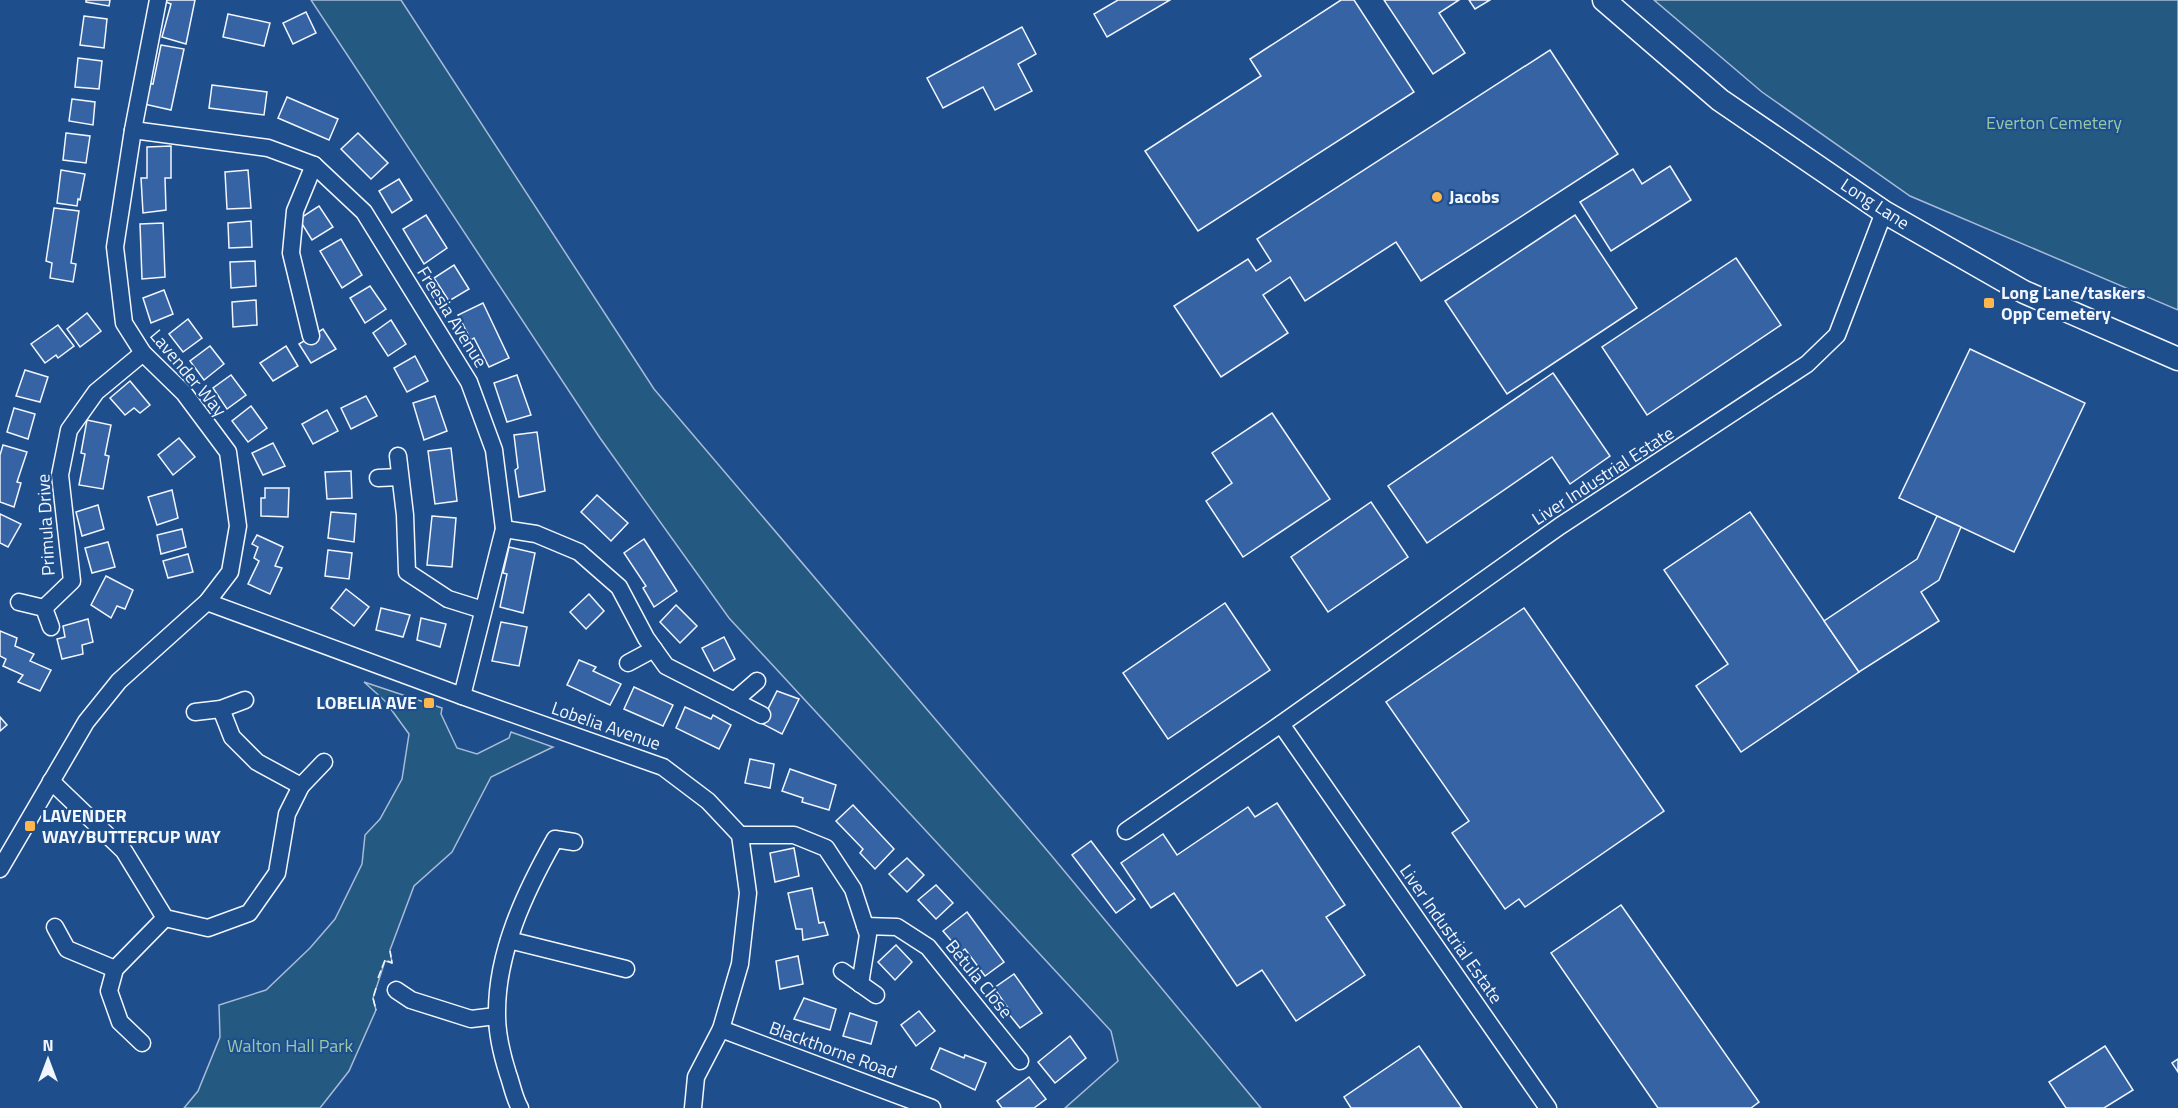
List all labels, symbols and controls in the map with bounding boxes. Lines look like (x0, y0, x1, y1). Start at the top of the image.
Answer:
park label: Everton Cemetery (1986, 109, 2122, 136)
street label: Long Lane (1835, 171, 1915, 236)
place label: Jacobs (1449, 183, 1499, 210)
marker: Jacobs (1430, 190, 1444, 204)
street label: Freesia Avenue (411, 261, 494, 373)
place label: Long Lane/taskers Opp Cemetery (2001, 279, 2146, 327)
marker: Long Lane/taskers Opp Cemetery (1982, 296, 1996, 310)
street label: Lavender Way (144, 323, 233, 423)
street label: Liver Industrial Estate (1526, 419, 1679, 532)
street label: Primula Drive (29, 473, 62, 577)
place label: LOBELIA AVE (316, 689, 417, 716)
street label: Lobelia Avenue (548, 694, 664, 757)
marker: LOBELIA AVE (422, 696, 436, 710)
place label: LAVENDER WAY/BUTTERCUP WAY (42, 802, 222, 850)
marker: LAVENDER WAY/BUTTERCUP WAY (23, 819, 37, 833)
street label: Liver Industrial Estate (1393, 859, 1510, 1009)
street label: Betula Close (939, 934, 1019, 1024)
street label: Blackthorne Road (766, 1014, 901, 1085)
north arrow (18, 1030, 78, 1090)
park label: Walton Hall Park (227, 1032, 353, 1059)
text: N (42, 1033, 54, 1057)

